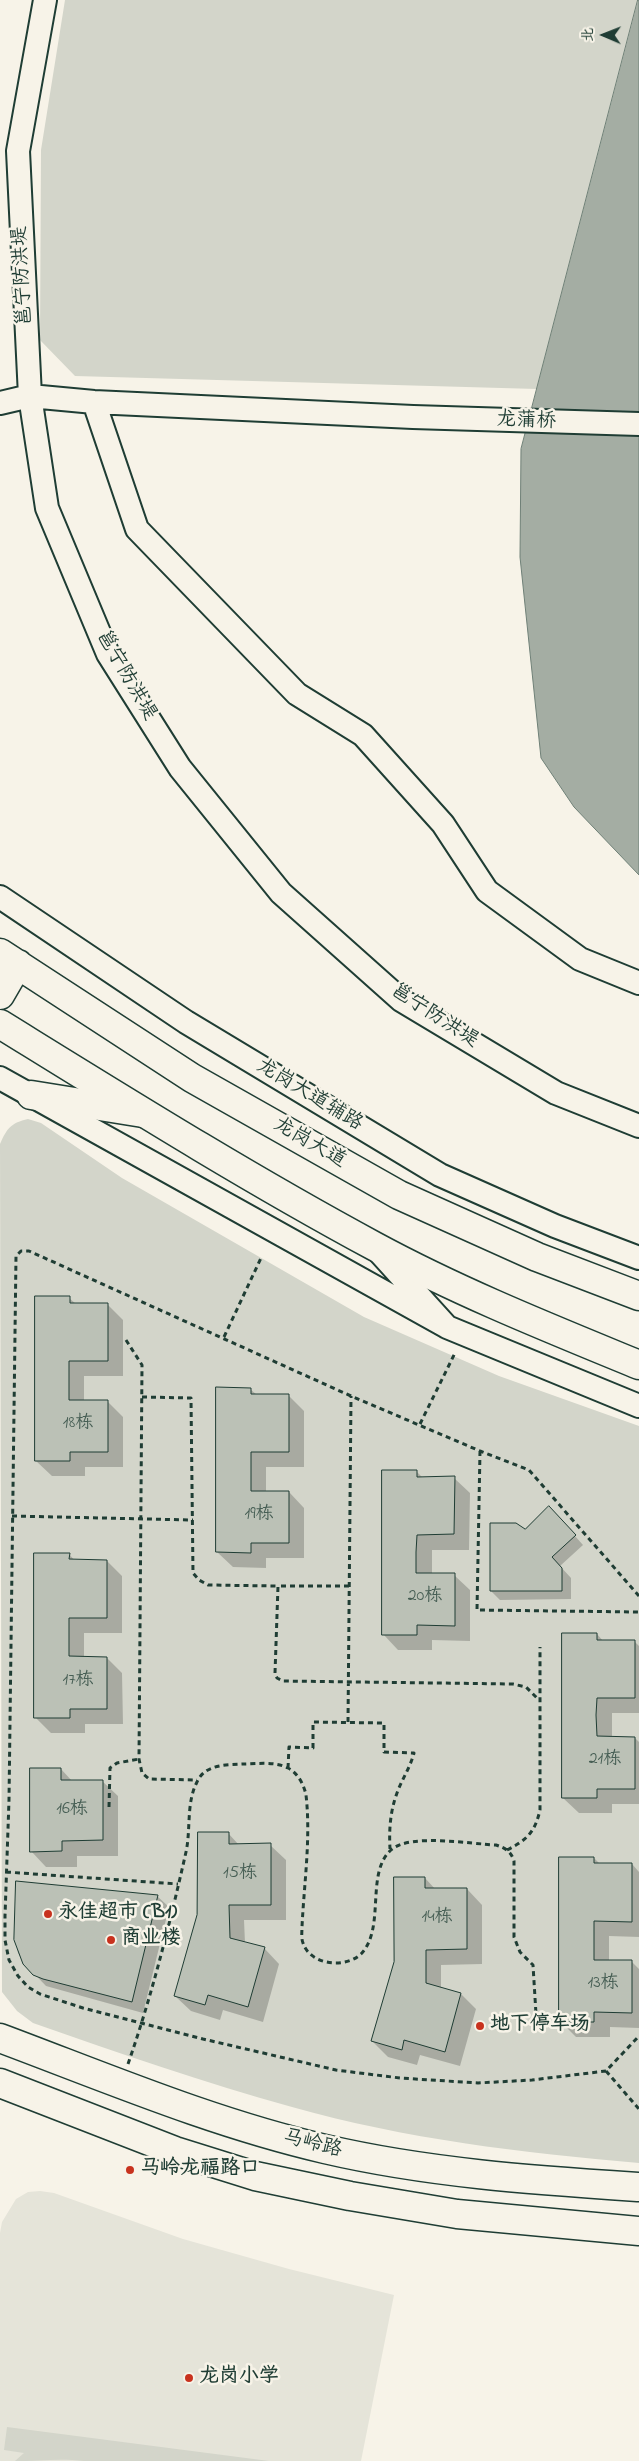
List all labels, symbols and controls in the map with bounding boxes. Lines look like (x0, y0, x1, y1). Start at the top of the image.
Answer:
north arrow (579, 10, 629, 60)
text: 北 (578, 28, 599, 42)
street label: 邕宁防洪堤 (9, 225, 39, 327)
street label: 龙蒲桥 (496, 409, 556, 435)
street label: 邕宁防洪堤 (90, 627, 160, 725)
street label: 邕宁防洪堤 (386, 980, 482, 1054)
street label: 龙岗大道辅路 (251, 1055, 367, 1137)
street label: 龙岗大道 (268, 1114, 350, 1174)
house number: 18栋 (63, 1413, 93, 1435)
house number: 19栋 (244, 1504, 274, 1526)
house number: 20栋 (408, 1586, 442, 1608)
house number: 17栋 (62, 1670, 94, 1692)
house number: 21栋 (589, 1749, 621, 1771)
house number: 16栋 (56, 1799, 88, 1821)
house number: 15栋 (223, 1863, 257, 1885)
place label: 永佳超市 (B1) (58, 1902, 177, 1926)
house number: 14栋 (421, 1907, 453, 1929)
marker: 永佳超市 (B1) (42, 1908, 54, 1920)
place label: 商业楼 (121, 1928, 181, 1952)
marker: 商业楼 (105, 1934, 117, 1946)
house number: 13栋 (587, 1973, 619, 1995)
place label: 地下停车场 (490, 2014, 590, 2038)
marker: 地下停车场 (474, 2020, 486, 2032)
street label: 马岭路 (280, 2126, 344, 2164)
place label: 马岭龙福路口 (140, 2158, 260, 2182)
marker: 马岭龙福路口 (124, 2164, 136, 2176)
place label: 龙岗小学 (199, 2366, 279, 2390)
marker: 龙岗小学 (183, 2372, 195, 2384)

